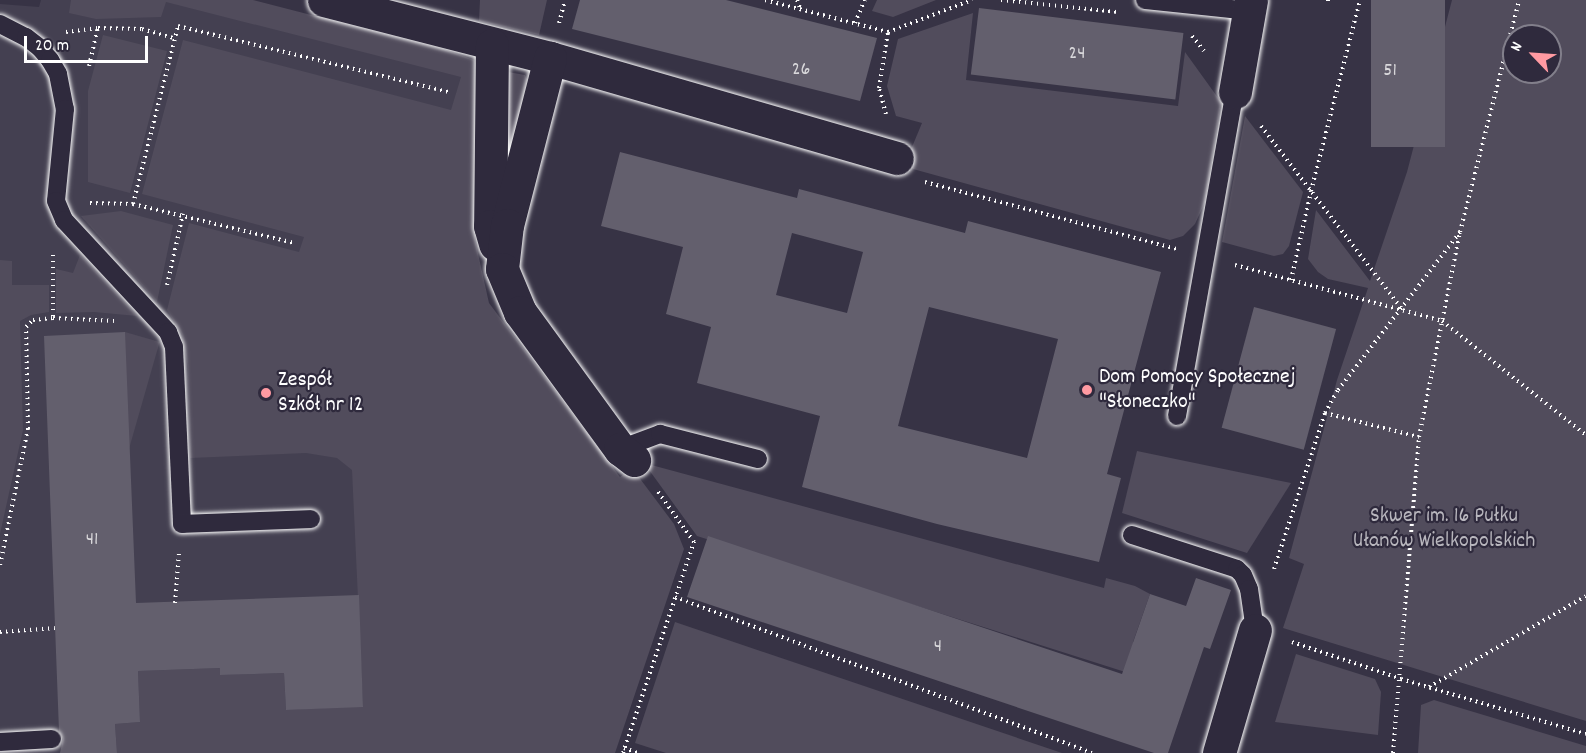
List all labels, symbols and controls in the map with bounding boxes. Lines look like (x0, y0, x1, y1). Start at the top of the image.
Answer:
scale bar (27, 24, 152, 62)
north arrow (1502, 24, 1562, 84)
text: 20 m (35, 34, 69, 59)
text: N (1505, 39, 1529, 55)
house number: 24 (1068, 42, 1086, 66)
house number: 26 (792, 58, 810, 82)
house number: 51 (1383, 59, 1397, 83)
place label: Dom Pomocy Społecznej "Słoneczko" (1099, 364, 1295, 416)
place label: Zespół Szkół nr 12 (278, 367, 363, 418)
marker: Dom Pomocy Społecznej "Słoneczko" (1080, 383, 1094, 397)
marker: Zespół Szkół nr 12 (259, 386, 273, 400)
park label: Skwer im. 16 Pułku Ułanów Wielkopolskich (1353, 503, 1535, 554)
house number: 41 (86, 528, 98, 552)
house number: 4 (934, 635, 942, 659)

